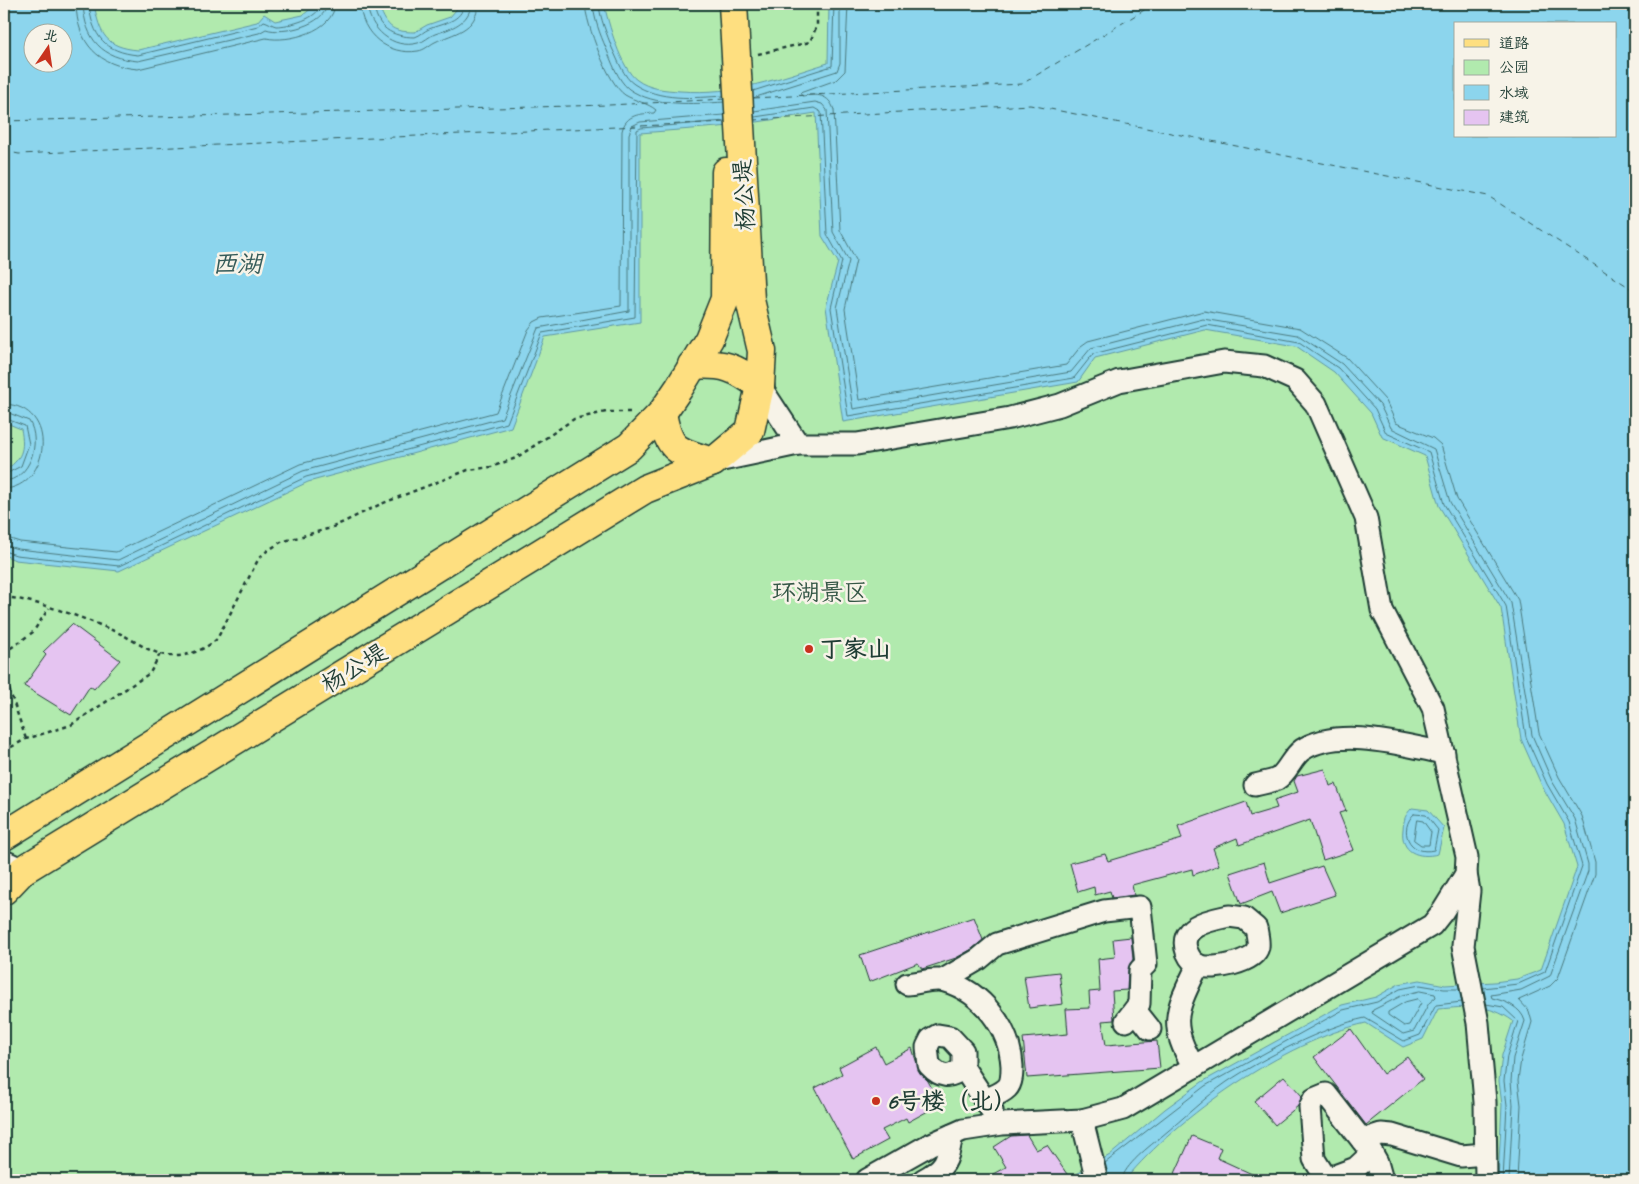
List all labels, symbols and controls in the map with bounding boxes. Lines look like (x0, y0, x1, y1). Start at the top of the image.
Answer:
north arrow (22, 22, 72, 72)
legend (1454, 22, 1616, 138)
text: 北 (42, 26, 60, 46)
text: 道路 (1499, 34, 1529, 53)
text: 公园 (1499, 58, 1529, 77)
text: 水域 (1499, 84, 1529, 103)
text: 建筑 (1499, 108, 1529, 127)
street label: 杨公堤 (727, 158, 761, 232)
water label: 西湖 (212, 248, 265, 280)
park label: 环湖景区 (772, 577, 868, 607)
place label: 丁家山 (819, 634, 891, 664)
street label: 杨公堤 (315, 637, 393, 699)
marker: 丁家山 (803, 643, 815, 655)
place label: 6号楼（北） (886, 1086, 1017, 1116)
marker: 6号楼（北） (870, 1095, 882, 1107)

